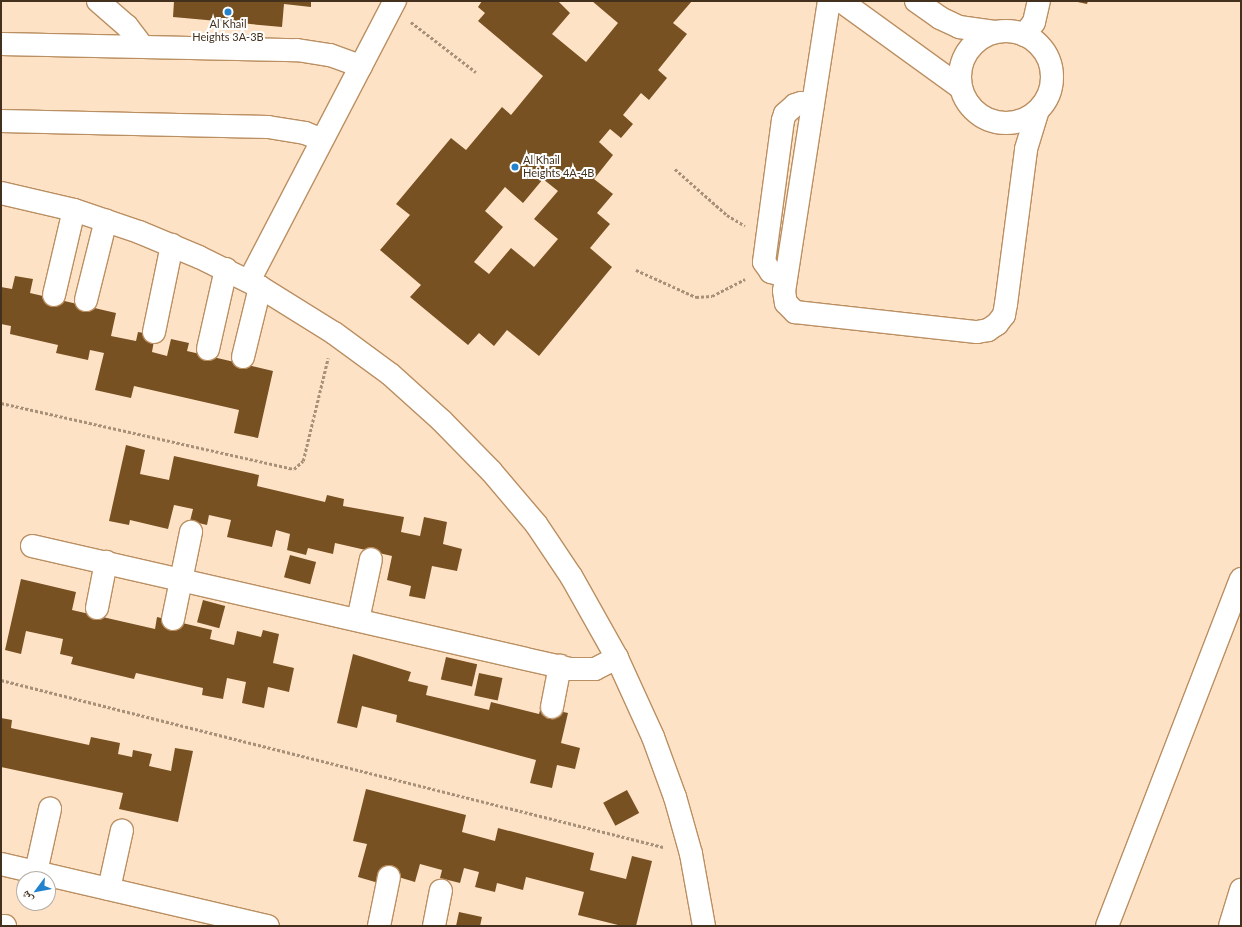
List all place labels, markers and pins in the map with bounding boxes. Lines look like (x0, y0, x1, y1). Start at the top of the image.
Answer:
marker: Al Khail Heights 3A-3B (223, 7, 233, 17)
place label: Al Khail Heights 3A-3B (192, 18, 264, 44)
place label: Al Khail Heights 4A-4B (523, 154, 594, 180)
marker: Al Khail Heights 4A-4B (510, 162, 520, 172)

